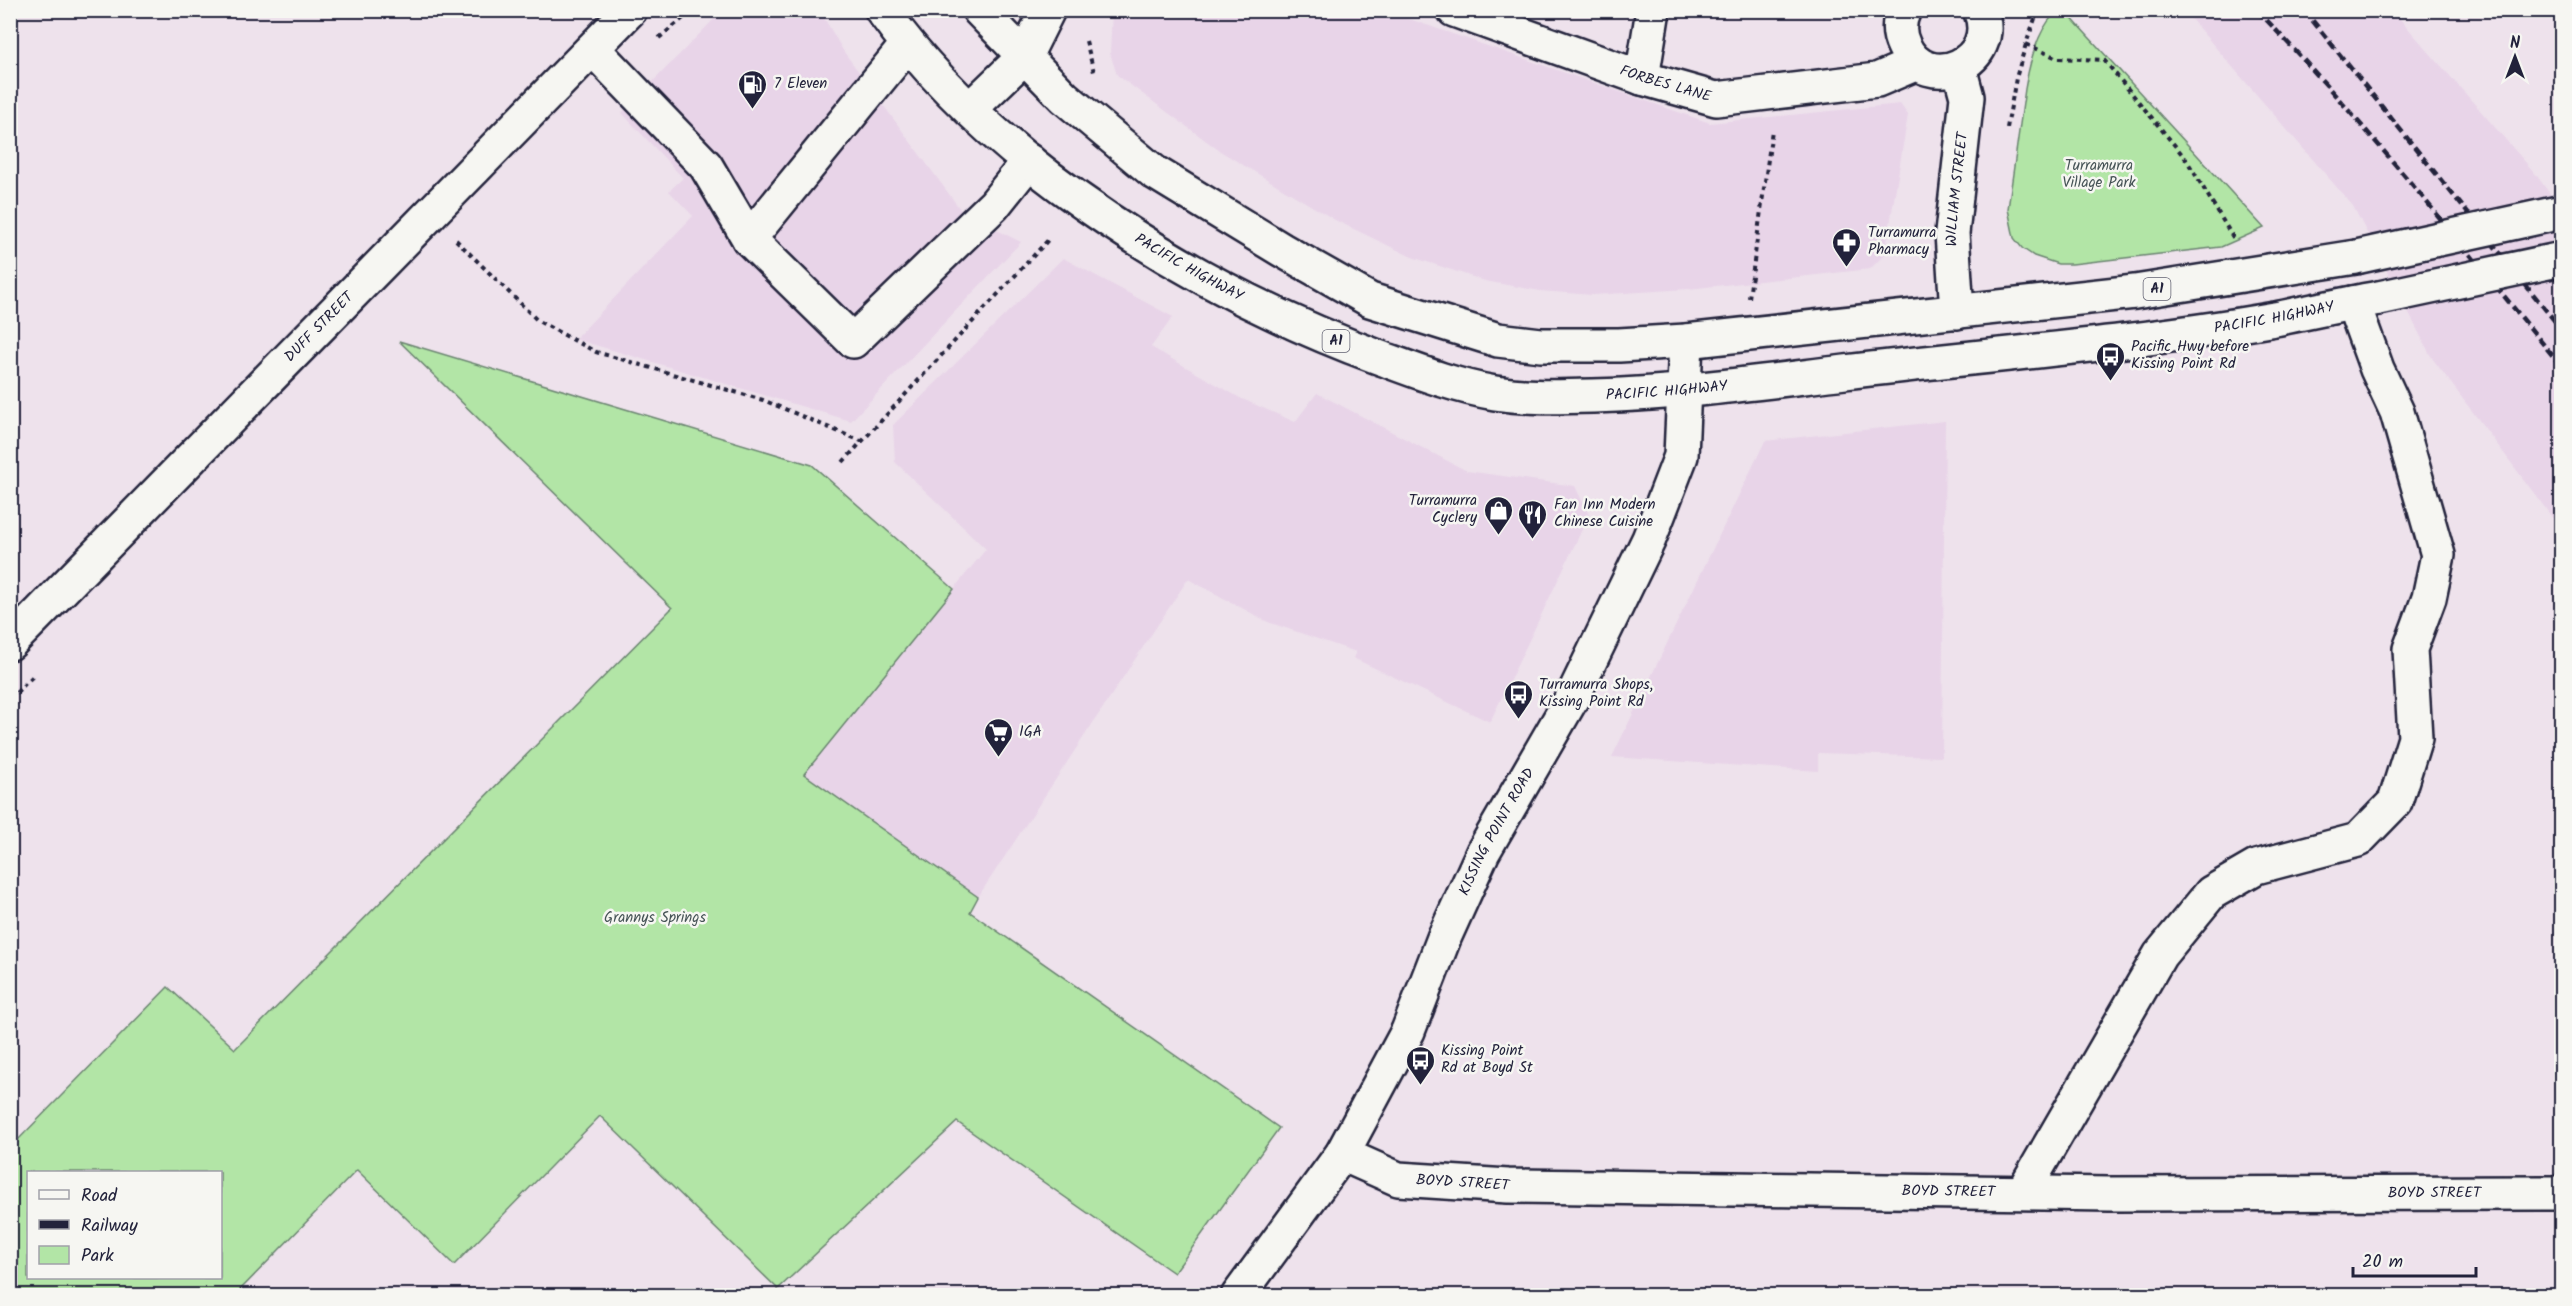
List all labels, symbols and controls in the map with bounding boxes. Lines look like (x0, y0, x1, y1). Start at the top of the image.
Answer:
north arrow (2485, 27, 2545, 87)
text: N (2510, 31, 2520, 56)
street label: FORBES LANE (1616, 59, 1715, 109)
fuel station icon: 7 Eleven (737, 68, 769, 110)
place label: 7 Eleven (774, 72, 827, 96)
street label: WILLIAM STREET (1940, 129, 1975, 247)
park label: Turramurra Village Park (2062, 154, 2136, 195)
place label: Turramurra Pharmacy (1868, 221, 1936, 262)
pharmacy icon: Turramurra Pharmacy (1831, 226, 1863, 268)
street label: PACIFIC HIGHWAY (1130, 227, 1249, 309)
road number: A1 (2144, 278, 2170, 300)
street label: DUFF STREET (279, 285, 361, 368)
street label: PACIFIC HIGHWAY (2212, 295, 2338, 341)
road number: A1 (1322, 330, 1350, 352)
place label: Pacific Hwy before Kissing Point Rd (2131, 335, 2249, 376)
bus stop icon: Pacific Hwy before Kissing Point Rd (2094, 340, 2126, 382)
street label: PACIFIC HIGHWAY (1605, 374, 1730, 408)
place label: Turramurra Cyclery (1409, 489, 1478, 530)
place label: Fan Inn Modern Chinese Cuisine (1554, 493, 1655, 534)
shop icon: Turramurra Cyclery (1482, 494, 1514, 536)
restaurant icon: Fan Inn Modern Chinese Cuisine (1517, 498, 1549, 540)
place label: Turramurra Shops, Kissing Point Rd (1539, 673, 1653, 714)
bus stop icon: Turramurra Shops, Kissing Point Rd (1502, 678, 1534, 720)
supermarket icon: IGA (982, 716, 1014, 758)
place label: IGA (1019, 720, 1042, 744)
street label: KISSING POINT ROAD (1453, 763, 1541, 900)
park label: Grannys Springs (604, 906, 706, 930)
place label: Kissing Point Rd at Boyd St (1441, 1039, 1533, 1080)
bus stop icon: Kissing Point Rd at Boyd St (1404, 1044, 1436, 1086)
street label: BOYD STREET (1415, 1168, 1512, 1198)
legend (27, 1171, 222, 1279)
street label: BOYD STREET (1902, 1179, 1997, 1204)
street label: BOYD STREET (2388, 1181, 2483, 1205)
text: Road (81, 1182, 118, 1211)
text: Railway (81, 1212, 138, 1241)
scale bar (2353, 1240, 2476, 1278)
text: Park (81, 1242, 114, 1271)
text: 20 m (2362, 1248, 2403, 1277)

